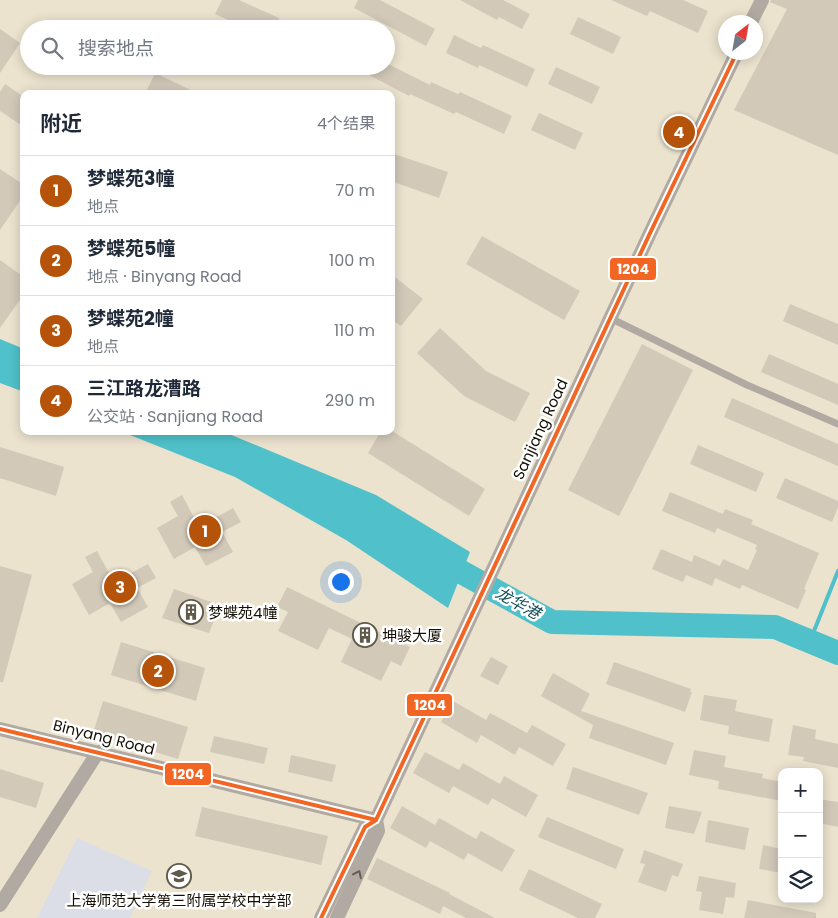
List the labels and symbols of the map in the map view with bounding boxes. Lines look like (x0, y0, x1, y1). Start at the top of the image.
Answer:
north arrow (718, 15, 763, 60)
pin: 4 (663, 113, 695, 151)
line badge: 1204 (609, 257, 657, 281)
text: 1204 (617, 259, 649, 279)
street label: Sanjiang Road (507, 375, 573, 483)
pin: 1 (189, 512, 221, 550)
pin: 3 (104, 568, 136, 606)
your location (328, 569, 354, 595)
water label: 龙华港 (491, 581, 546, 626)
building icon: 梦蝶苑4幢 (178, 599, 204, 625)
place label: 梦蝶苑4幢 (208, 602, 277, 623)
building icon: 坤骏大厦 (352, 622, 378, 648)
place label: 坤骏大厦 (382, 625, 442, 646)
pin: 2 (142, 652, 174, 690)
line badge: 1204 (406, 693, 453, 717)
text: 1204 (414, 695, 446, 715)
street label: Binyang Road (51, 714, 157, 760)
line badge: 1204 (164, 762, 212, 786)
text: 1204 (172, 764, 204, 784)
school or university icon: 上海师范大学第三附属学校中学部 (166, 863, 192, 889)
one-way arrow (352, 870, 362, 879)
place label: 上海师范大学第三附属学校中学部 (66, 890, 292, 911)

